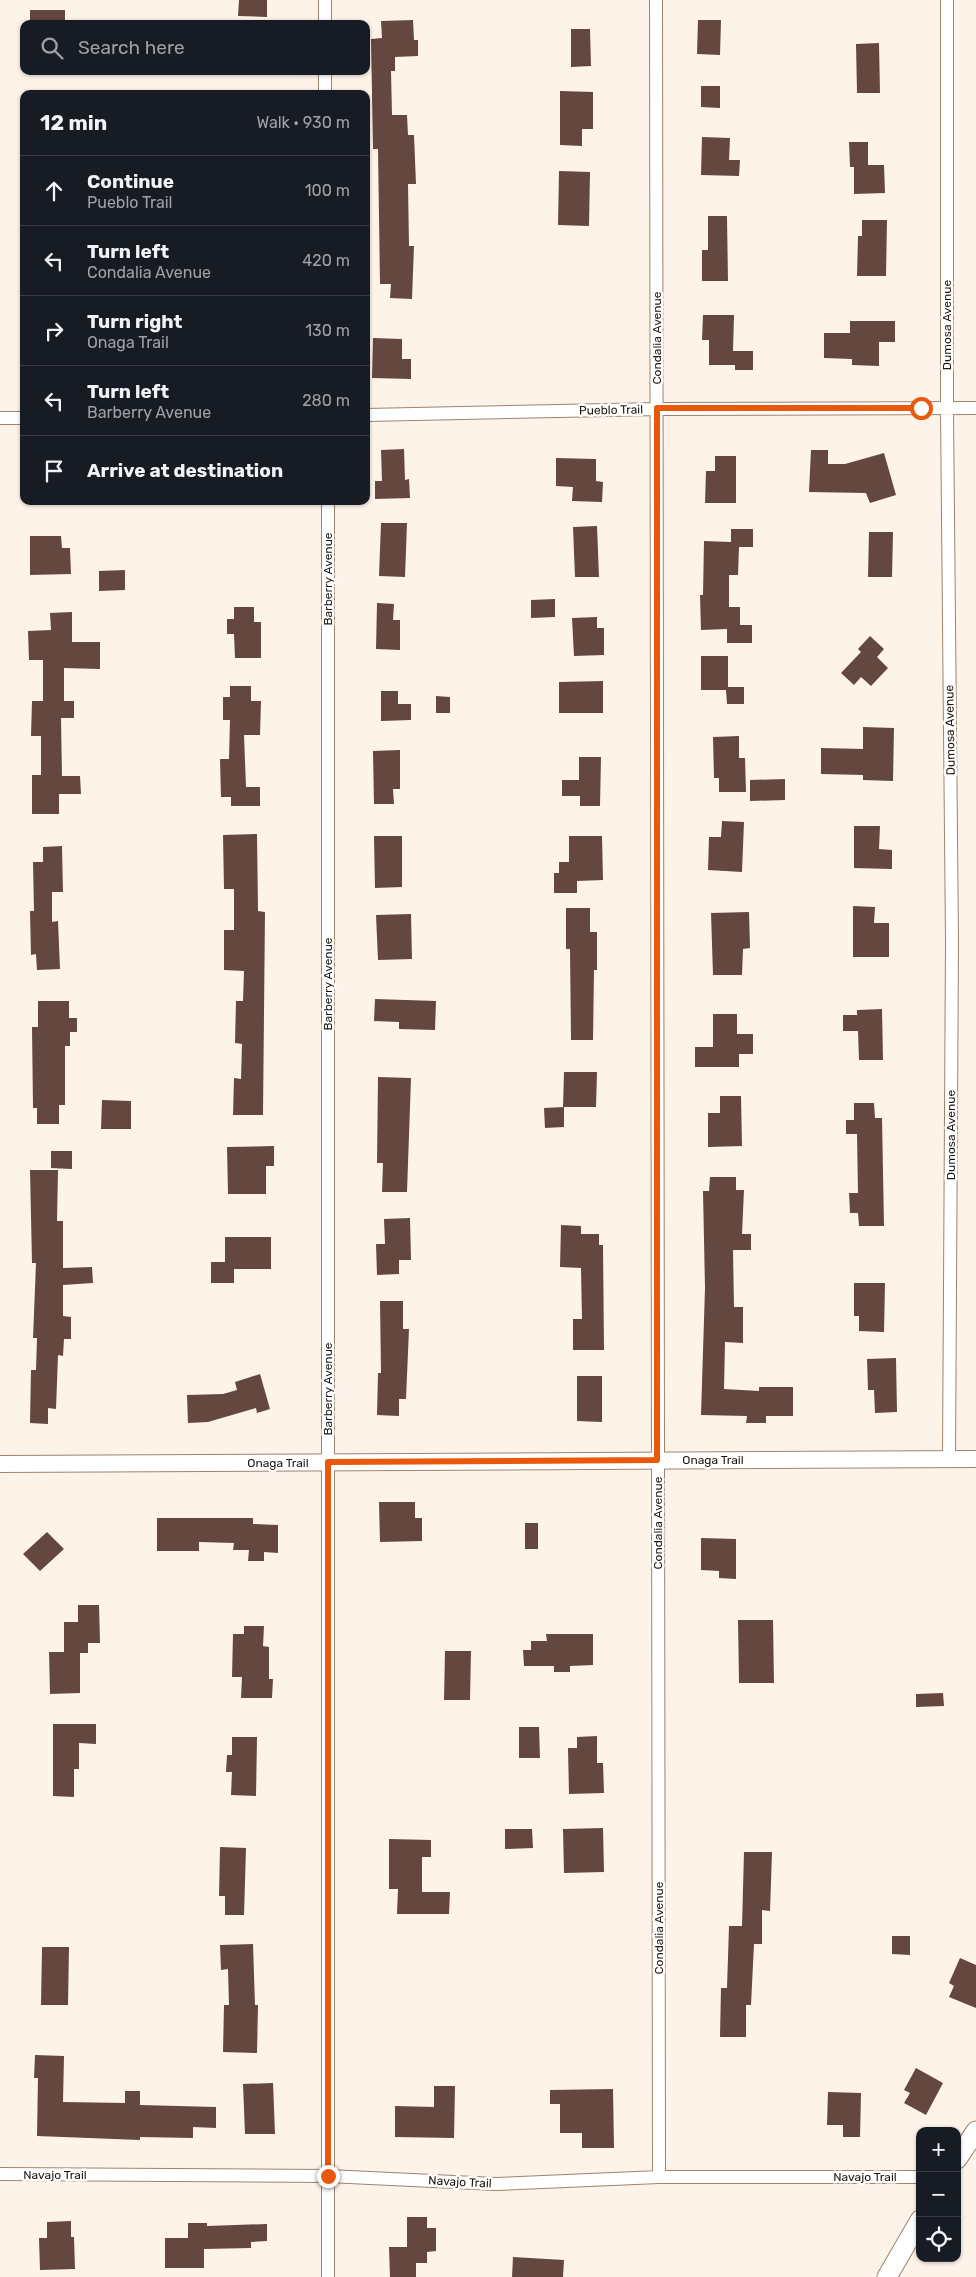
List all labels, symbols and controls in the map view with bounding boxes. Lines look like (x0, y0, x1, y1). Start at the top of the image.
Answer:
search box (20, 20, 370, 75)
icon: search (38, 34, 66, 62)
text: Search here (78, 36, 185, 59)
text: 12 min (40, 110, 107, 135)
text: Walk · 930 m (256, 113, 350, 132)
text: Continue (87, 170, 174, 193)
icon: ahead (40, 177, 68, 205)
text: 100 m (305, 181, 350, 200)
text: Pueblo Trail (87, 193, 172, 212)
text: Turn left (87, 240, 169, 263)
icon: left (40, 247, 68, 275)
text: 420 m (302, 251, 350, 270)
text: Condalia Avenue (87, 263, 211, 282)
street label: Dumosa Avenue (940, 280, 954, 370)
street label: Condalia Avenue (650, 291, 664, 385)
text: Turn right (87, 310, 182, 333)
icon: right (40, 317, 68, 345)
text: 130 m (305, 321, 350, 340)
text: Onaga Trail (87, 333, 169, 352)
text: Turn left (87, 380, 169, 403)
icon: left (40, 387, 68, 415)
text: 280 m (302, 391, 350, 410)
route start (910, 397, 933, 420)
street label: Pueblo Trail (579, 402, 643, 418)
text: Barberry Avenue (87, 403, 211, 422)
icon: arrive (40, 457, 68, 485)
text: Arrive at destination (87, 459, 283, 482)
street label: Barberry Avenue (321, 532, 335, 626)
street label: Dumosa Avenue (942, 684, 958, 775)
street label: Barberry Avenue (321, 937, 335, 1031)
street label: Dumosa Avenue (944, 1090, 958, 1180)
street label: Barberry Avenue (321, 1342, 335, 1436)
street label: Onaga Trail (682, 1453, 744, 1467)
street label: Onaga Trail (247, 1456, 309, 1470)
street label: Condalia Avenue (651, 1476, 665, 1570)
street label: Condalia Avenue (652, 1881, 666, 1975)
map controls (916, 2127, 961, 2262)
button: + (916, 2127, 961, 2172)
route end (317, 2165, 340, 2188)
street label: Navajo Trail (23, 2168, 87, 2182)
street label: Navajo Trail (833, 2170, 897, 2184)
button: − (916, 2172, 961, 2217)
street label: Navajo Trail (428, 2173, 492, 2191)
button: locate (916, 2217, 961, 2262)

